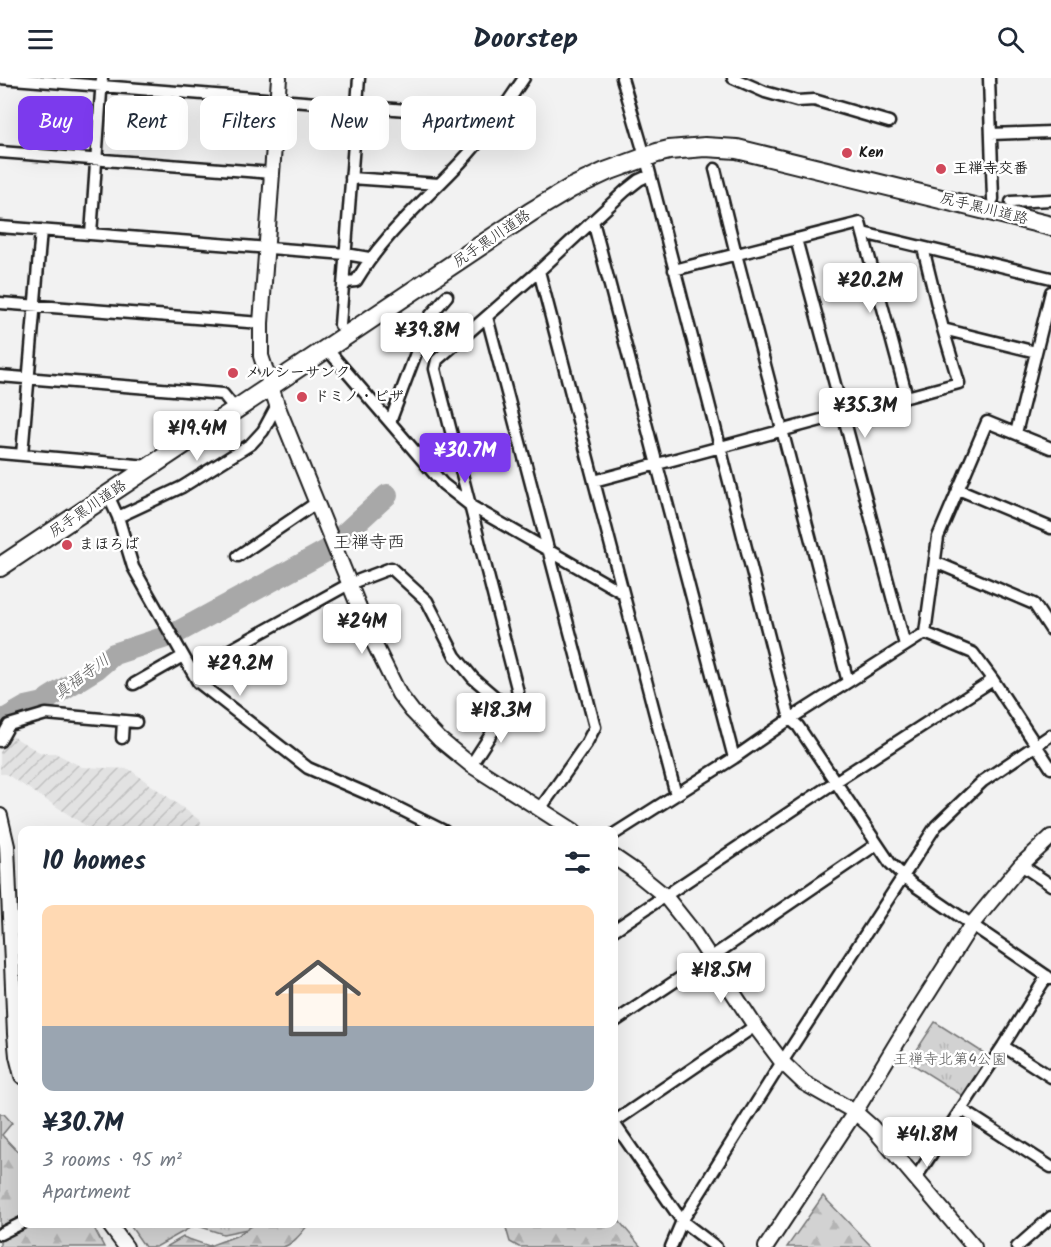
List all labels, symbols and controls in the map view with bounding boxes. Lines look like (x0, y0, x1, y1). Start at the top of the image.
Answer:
text: Doorstep (473, 18, 578, 61)
icon: menu (24, 23, 57, 56)
icon: search (994, 23, 1027, 56)
chip: Buy (18, 96, 93, 150)
chip: Rent (105, 96, 188, 150)
chip: Filters (200, 96, 297, 150)
chip: New (309, 96, 389, 150)
chip: Apartment (401, 96, 536, 150)
place label: Ken (859, 141, 884, 165)
marker: Ken (840, 146, 854, 160)
place label: 王禅寺交番 (953, 157, 1028, 181)
marker: 王禅寺交番 (934, 162, 948, 176)
street label: 尻手黒川道路 (937, 186, 1031, 232)
street label: 尻手黒川道路 (448, 204, 536, 274)
pin: ¥20.2M (821, 263, 919, 314)
text: ¥20.2M (837, 266, 903, 298)
pin: ¥39.8M (378, 313, 476, 364)
text: ¥39.8M (394, 316, 460, 348)
place label: メルシーサンク (245, 361, 350, 385)
marker: メルシーサンク (226, 366, 240, 380)
place label: ドミノ・ピザ (314, 385, 404, 409)
pin: ¥35.3M (816, 388, 914, 439)
marker: ドミノ・ピザ (295, 390, 309, 404)
text: ¥35.3M (833, 391, 897, 423)
pin: ¥19.4M (148, 411, 246, 462)
text: ¥19.4M (167, 414, 227, 446)
pin: ¥30.7M (416, 433, 514, 484)
text: ¥30.7M (434, 436, 496, 468)
street label: 尻手黒川道路 (44, 474, 132, 544)
district label: 王禅寺西 (333, 529, 405, 558)
place label: まほろば (79, 533, 139, 557)
marker: まほろば (60, 538, 74, 552)
pin: ¥24M (326, 604, 398, 655)
text: ¥24M (337, 607, 387, 639)
pin: ¥29.2M (191, 646, 289, 697)
water label: 真福寺川 (49, 648, 115, 706)
text: ¥29.2M (207, 649, 273, 681)
pin: ¥18.3M (452, 693, 550, 744)
text: ¥18.3M (471, 696, 531, 728)
text: 10 homes (42, 841, 146, 883)
icon: filters (561, 846, 594, 879)
icon: home (264, 944, 372, 1052)
pin: ¥18.5M (672, 953, 770, 1004)
text: ¥18.5M (691, 956, 751, 988)
park label: 王禅寺北第4公園 (893, 1048, 1007, 1072)
text: ¥30.7M (42, 1103, 124, 1145)
pin: ¥41.8M (878, 1117, 976, 1168)
text: ¥41.8M (897, 1120, 957, 1152)
text: 3 rooms · 95 m² (42, 1145, 182, 1177)
text: Apartment (42, 1177, 131, 1209)

